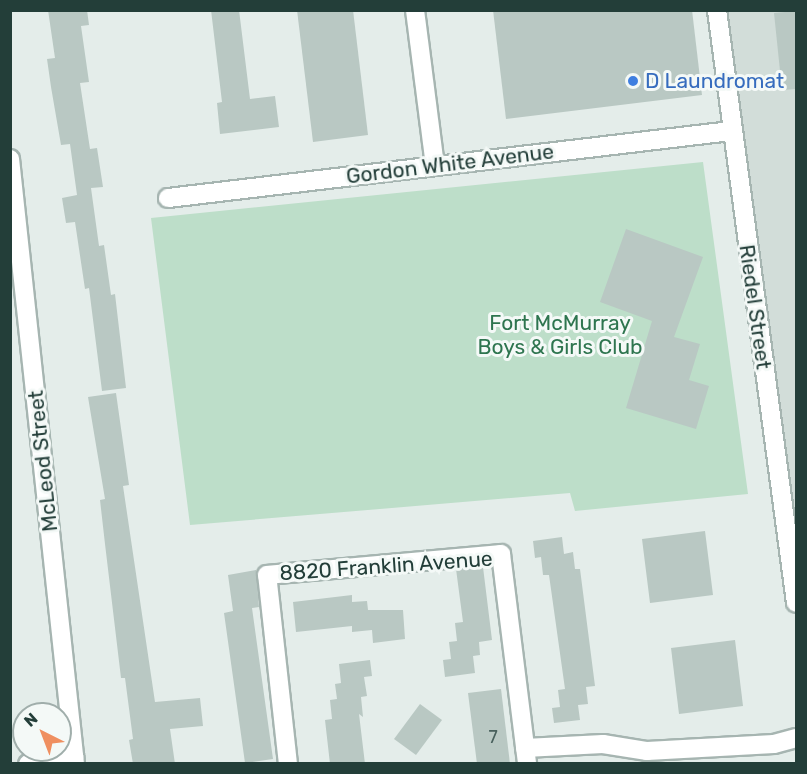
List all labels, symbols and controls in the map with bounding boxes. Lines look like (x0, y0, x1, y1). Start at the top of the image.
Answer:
place label: D Laundromat (645, 68, 784, 94)
marker: D Laundromat (626, 74, 640, 88)
street label: Gordon White Avenue (344, 139, 556, 189)
street label: Riedel Street (734, 243, 776, 371)
park label: Fort McMurray Boys & Girls Club (477, 310, 643, 360)
street label: McLeod Street (23, 389, 63, 533)
street label: 8820 Franklin Avenue (278, 546, 494, 586)
north arrow (12, 702, 72, 762)
text: N (20, 709, 42, 731)
house number: 7 (488, 726, 498, 748)

